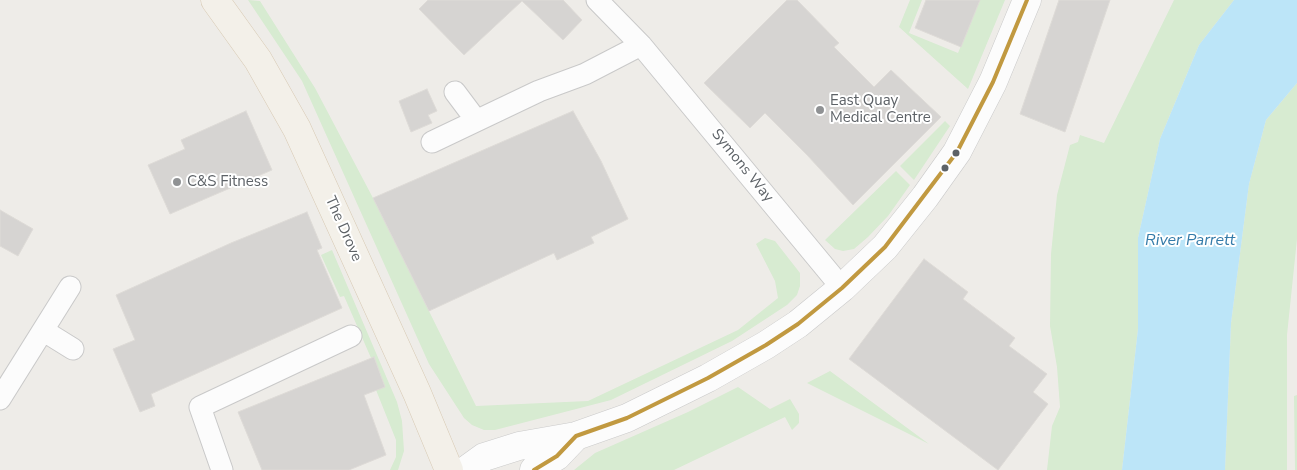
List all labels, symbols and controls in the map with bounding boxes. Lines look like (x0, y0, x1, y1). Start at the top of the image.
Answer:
place label: East Quay Medical Centre (830, 92, 931, 127)
marker: East Quay Medical Centre (814, 104, 826, 116)
street label: Symons Way (707, 126, 777, 206)
unlabelled marker (951, 148, 961, 158)
unlabelled marker (940, 163, 950, 173)
place label: C&S Fitness (187, 173, 268, 191)
marker: C&S Fitness (171, 176, 183, 188)
street label: The Drove (321, 194, 365, 264)
water label: River Parrett (1145, 231, 1235, 251)

